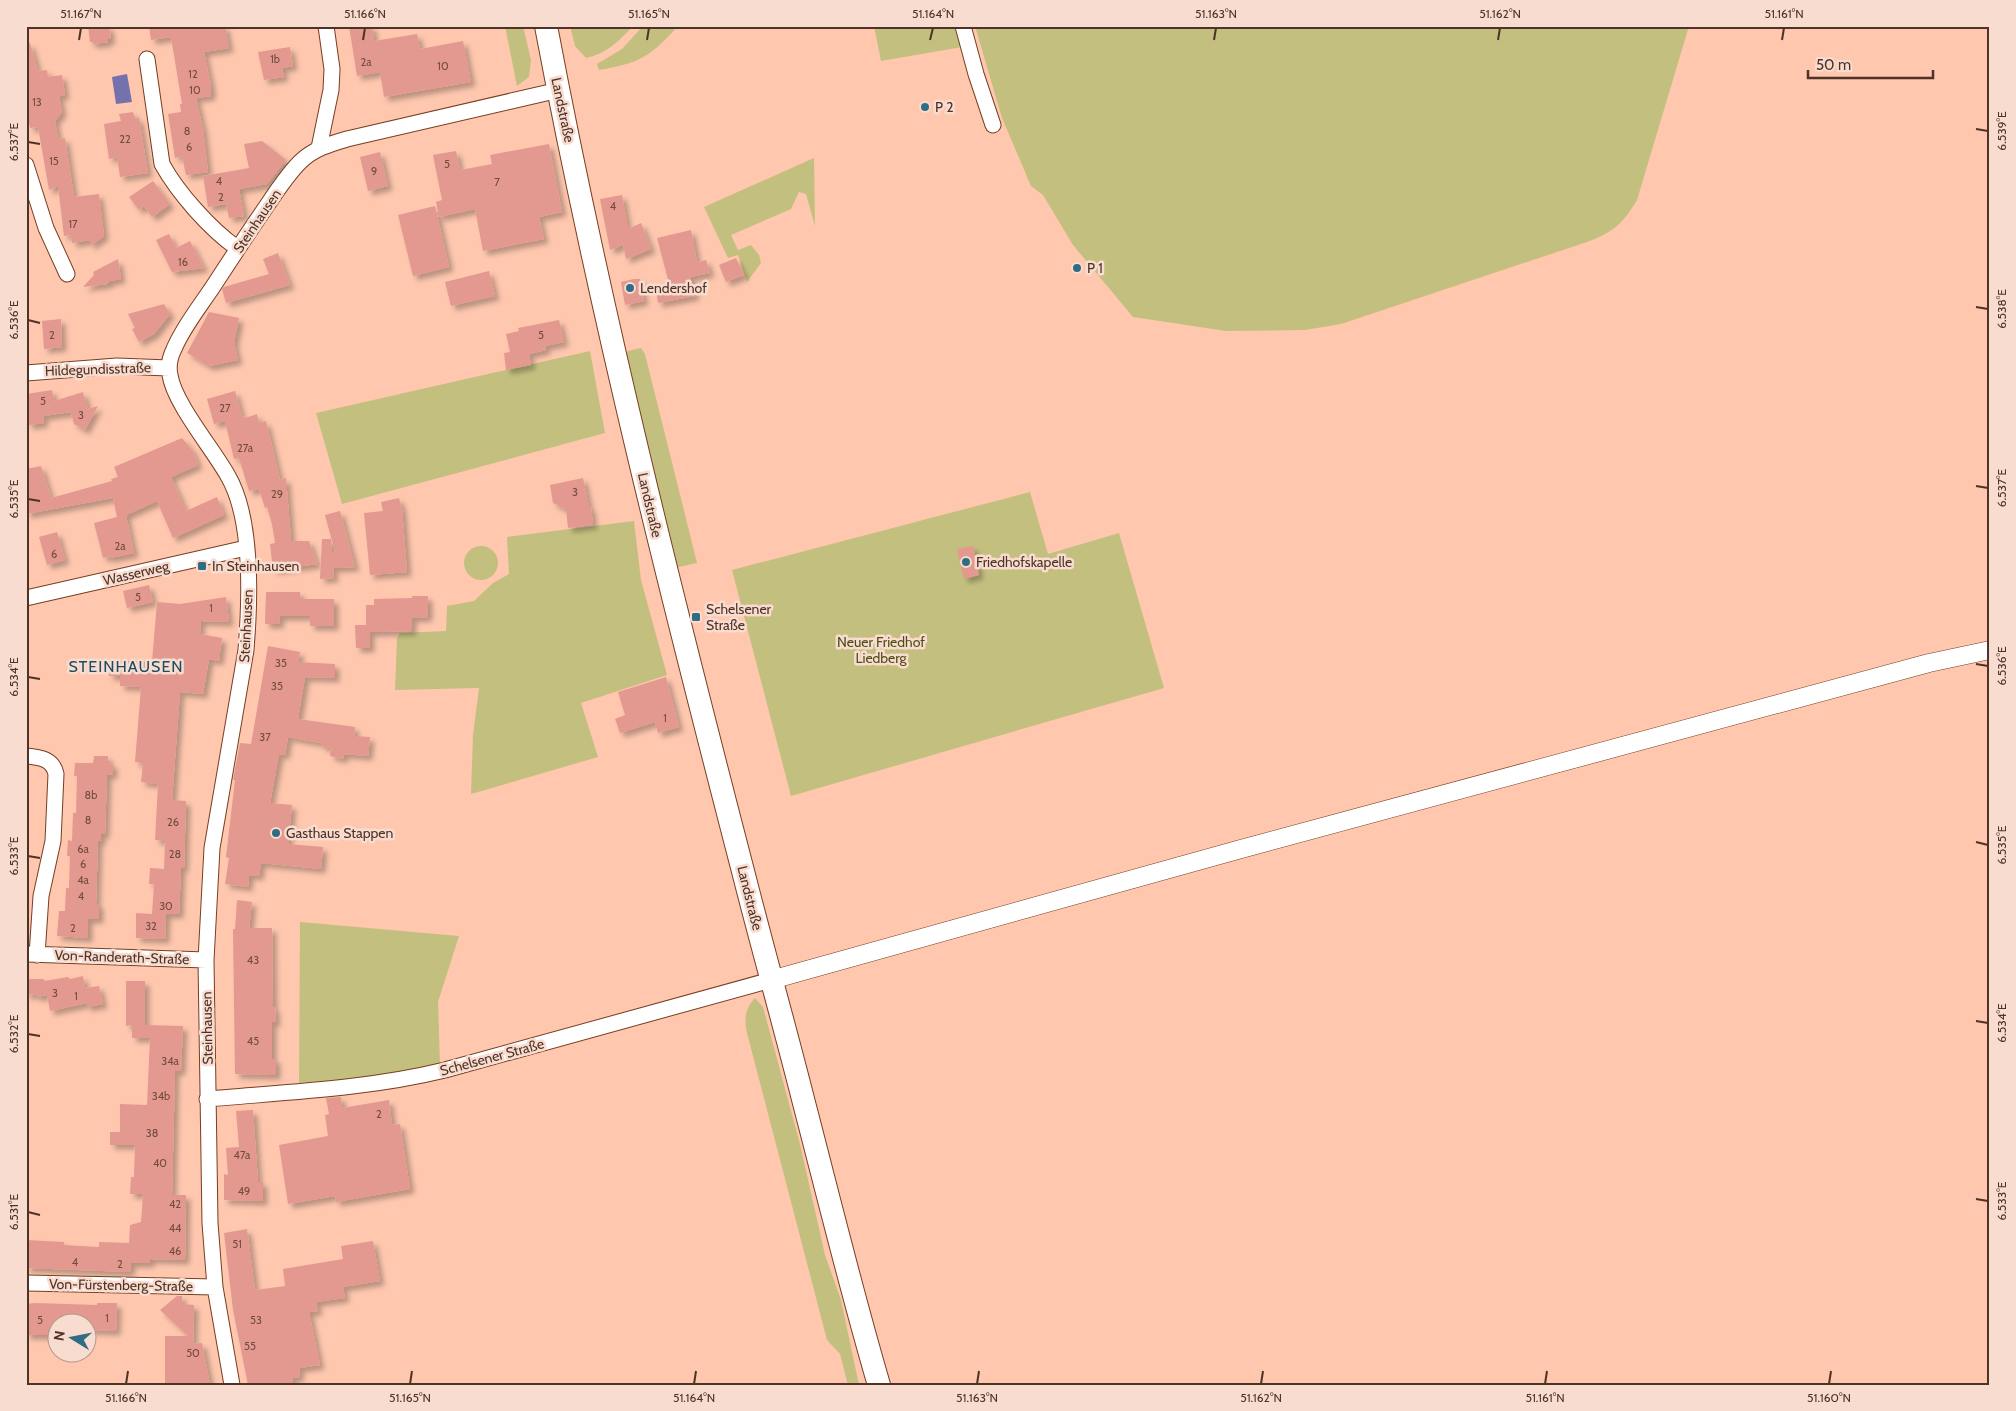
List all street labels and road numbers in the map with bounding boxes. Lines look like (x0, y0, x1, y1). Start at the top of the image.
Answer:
street label: Landstraße (547, 76, 579, 144)
street label: Steinhausen (229, 186, 285, 256)
street label: Hildegundisstraße (45, 358, 151, 380)
street label: Landstraße (634, 471, 666, 539)
street label: Wasserweg (101, 556, 172, 589)
street label: Steinhausen (235, 589, 257, 663)
street label: Landstraße (733, 864, 767, 932)
street label: Von-Randerath-Straße (54, 946, 190, 968)
street label: Steinhausen (197, 991, 217, 1065)
street label: Schelsener Straße (438, 1034, 546, 1080)
street label: Von-Fürstenberg-Straße (49, 1275, 193, 1295)

